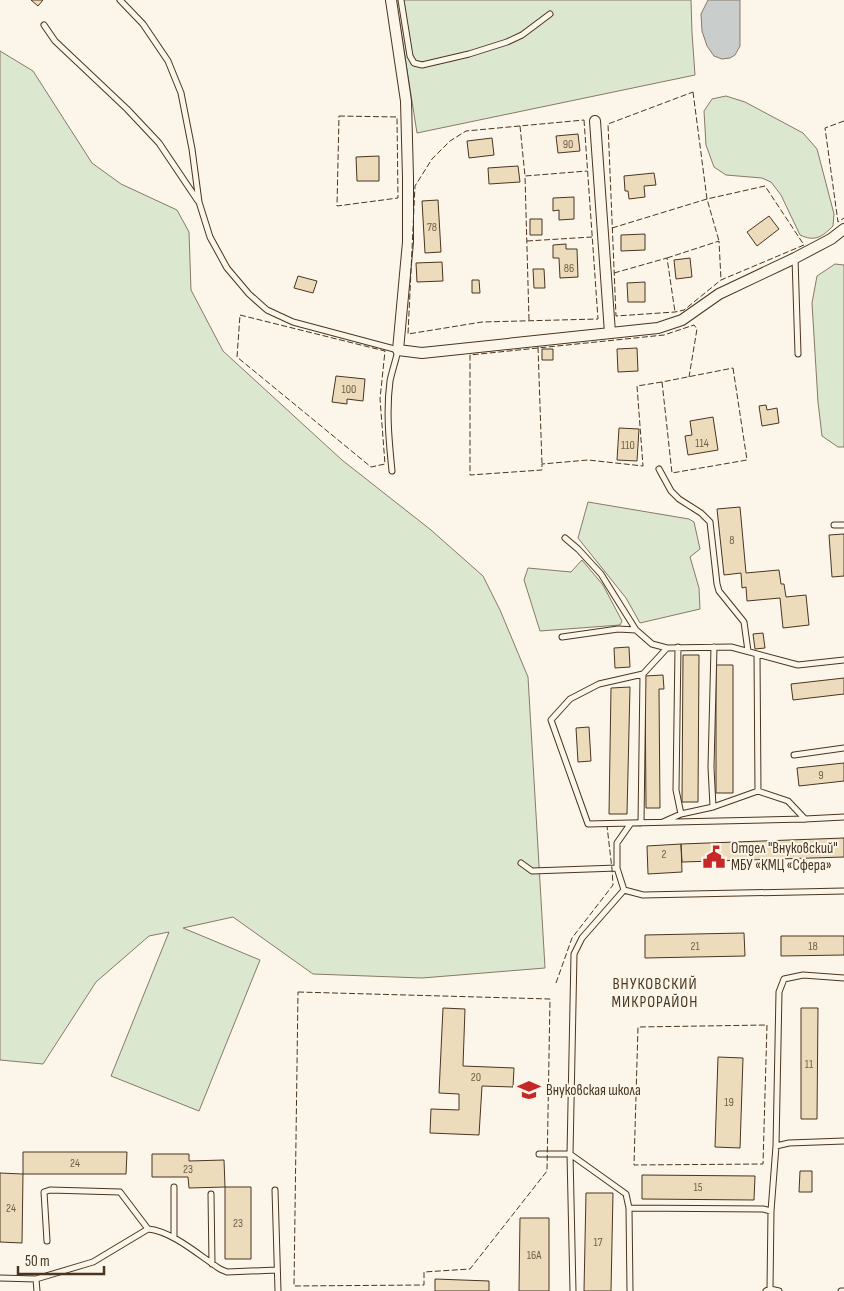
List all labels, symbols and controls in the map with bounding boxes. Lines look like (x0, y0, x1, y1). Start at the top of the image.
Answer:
house number: 90 (563, 137, 573, 152)
house number: 78 (427, 220, 437, 235)
house number: 86 (564, 261, 574, 276)
house number: 100 (342, 382, 356, 397)
house number: 114 (695, 436, 709, 451)
house number: 110 (621, 438, 635, 453)
house number: 8 (729, 533, 735, 548)
house number: 9 (818, 768, 824, 783)
place label: Отдел "Внуковский" МБУ «КМЦ «Сфера» (731, 839, 838, 875)
public building icon: Отдел "Внуковский" МБУ «КМЦ «Сфера» (701, 844, 727, 870)
house number: 2 (662, 847, 667, 862)
house number: 21 (690, 939, 700, 954)
house number: 18 (808, 939, 818, 954)
district label: ВНУКОВСКИЙ МИКРОРАЙОН (612, 975, 698, 1012)
house number: 11 (805, 1057, 814, 1072)
house number: 20 (471, 1070, 481, 1085)
school or university icon: Внуковская школа (516, 1077, 542, 1103)
place label: Внуковская школа (546, 1081, 641, 1100)
house number: 19 (724, 1095, 734, 1110)
house number: 24 (70, 1156, 80, 1171)
house number: 23 (183, 1162, 193, 1177)
house number: 15 (693, 1180, 703, 1195)
house number: 24 (6, 1201, 16, 1216)
house number: 23 (233, 1216, 243, 1231)
house number: 17 (594, 1235, 603, 1250)
scale bar (18, 1244, 104, 1276)
house number: 16А (527, 1248, 542, 1263)
text: 50 m (25, 1252, 50, 1271)

